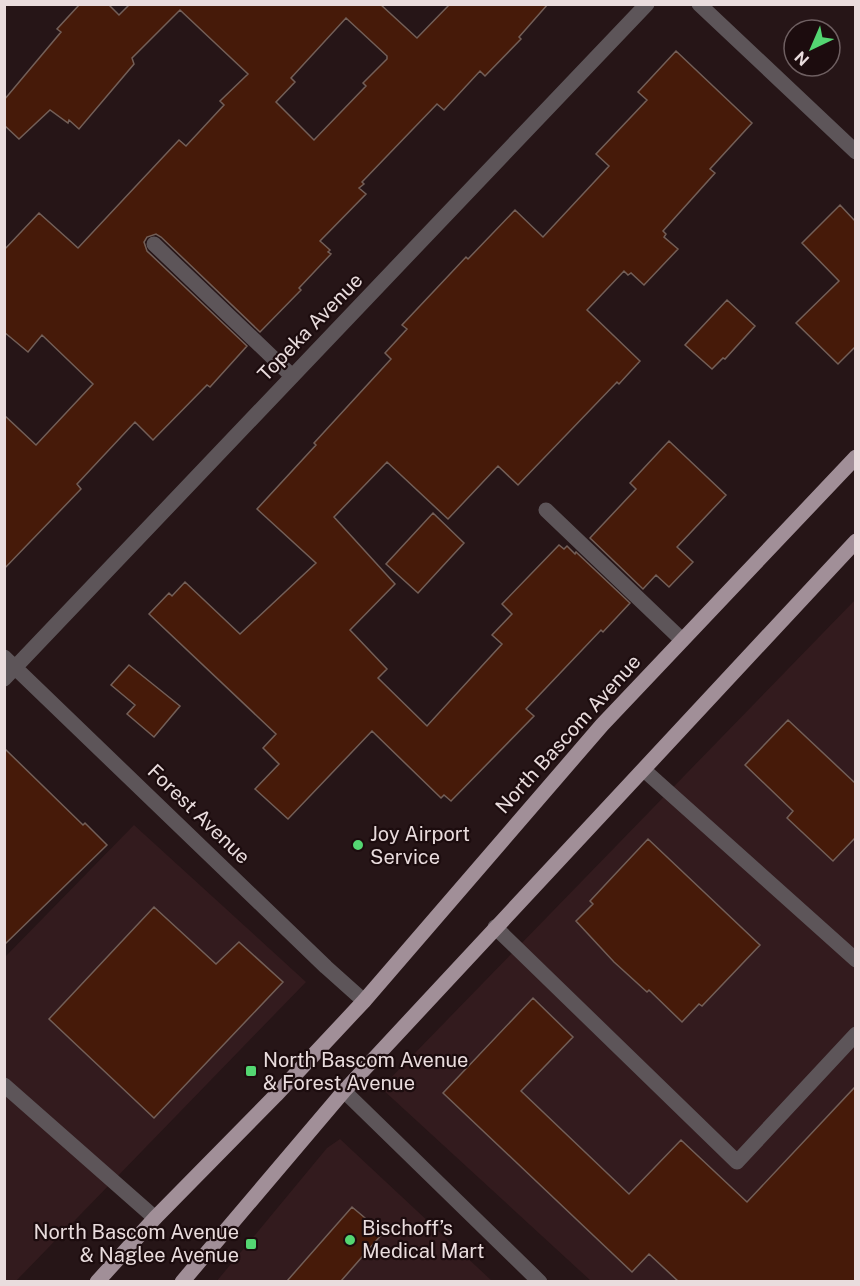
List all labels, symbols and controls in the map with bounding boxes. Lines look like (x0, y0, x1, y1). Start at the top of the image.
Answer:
north arrow (782, 18, 842, 78)
text: N (791, 47, 813, 70)
street label: Topeka Avenue (253, 268, 367, 386)
street label: North Bascom Avenue (490, 650, 646, 818)
street label: Forest Avenue (143, 759, 255, 869)
place label: Joy Airport Service (370, 822, 470, 869)
marker: Joy Airport Service (351, 838, 365, 852)
place label: North Bascom Avenue & Forest Avenue (263, 1048, 468, 1095)
marker: North Bascom Avenue & Forest Avenue (244, 1064, 258, 1078)
place label: Bischoff’s Medical Mart (362, 1216, 485, 1263)
place label: North Bascom Avenue & Naglee Avenue (34, 1220, 239, 1267)
marker: Bischoff’s Medical Mart (343, 1233, 357, 1247)
marker: North Bascom Avenue & Naglee Avenue (244, 1237, 258, 1251)

